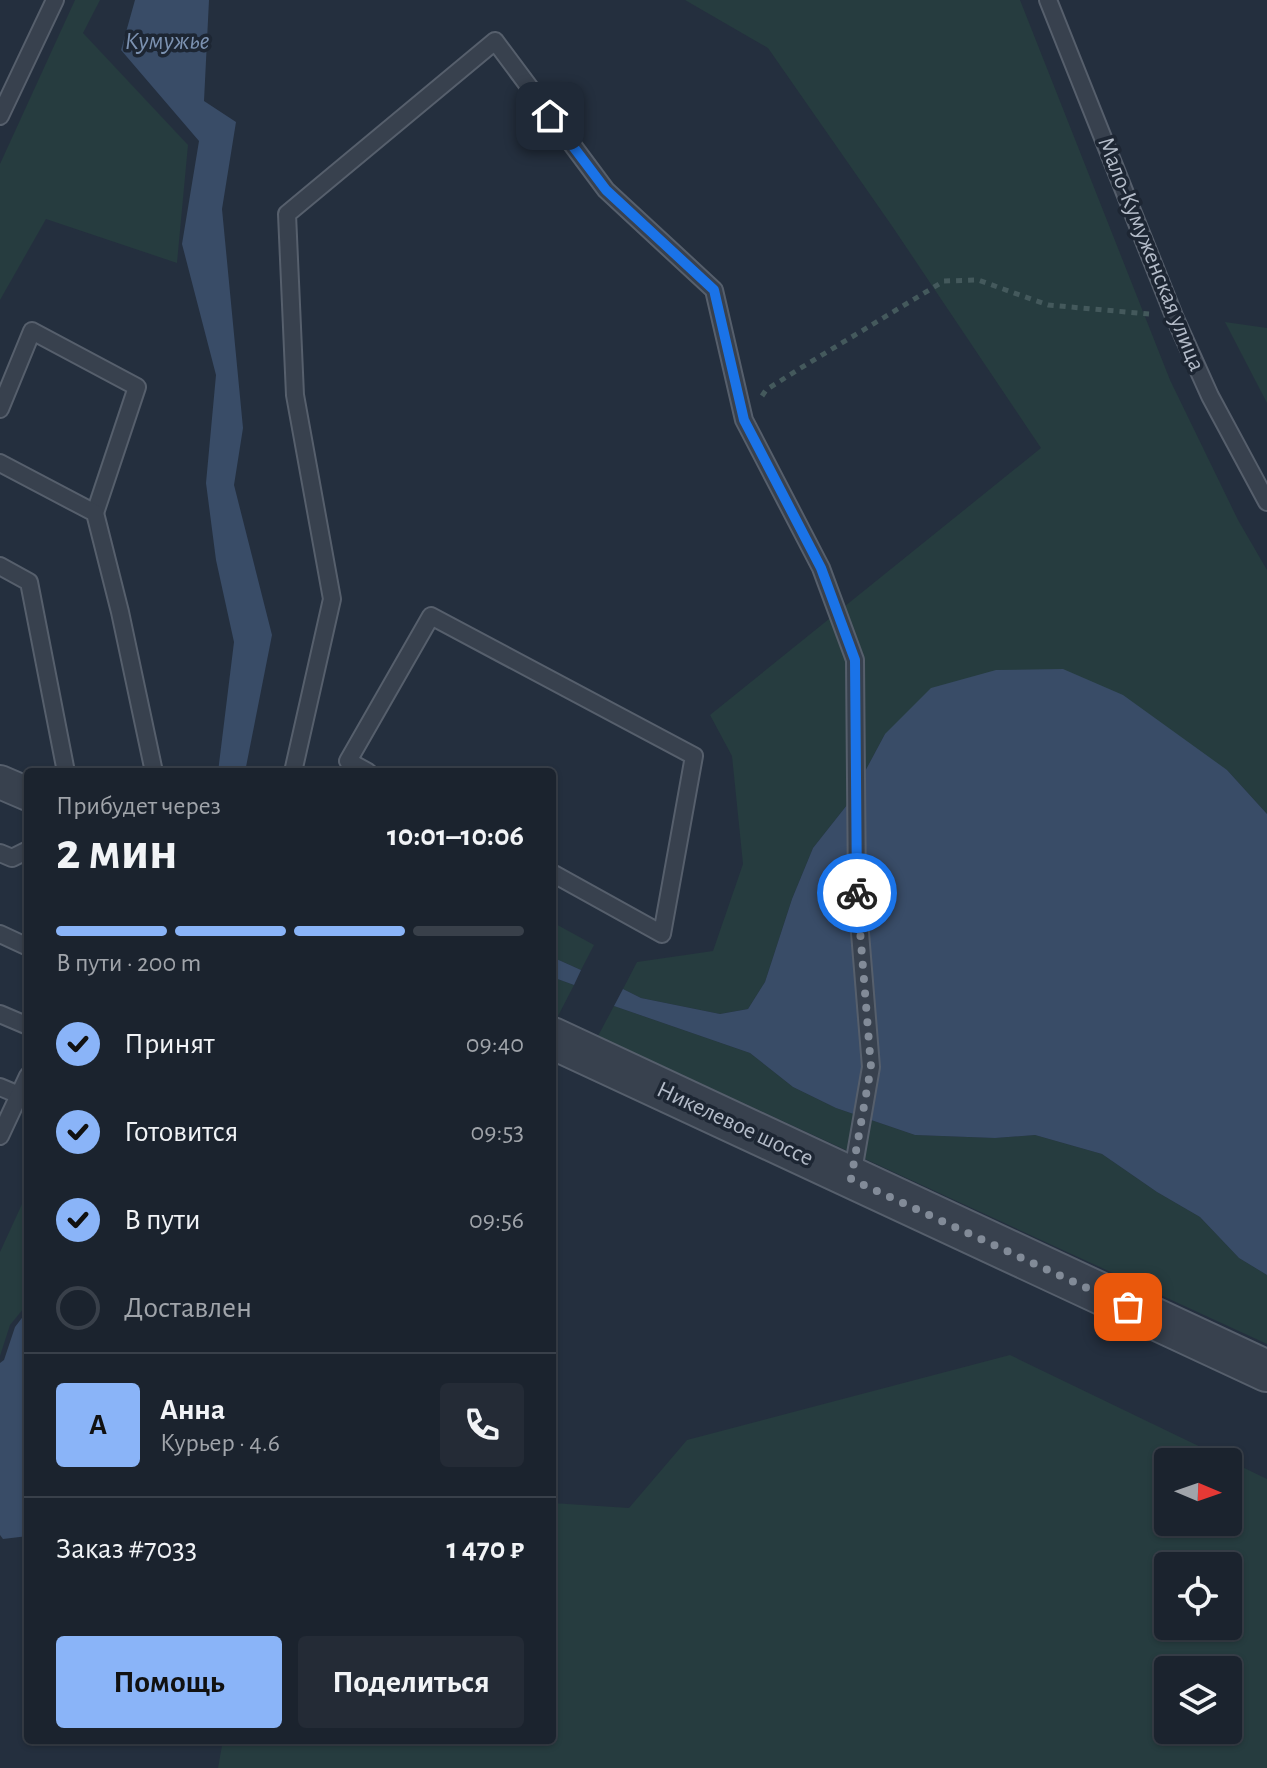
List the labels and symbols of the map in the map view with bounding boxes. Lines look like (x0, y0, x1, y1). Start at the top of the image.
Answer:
water label: Кумужье (125, 28, 210, 54)
pin (516, 82, 584, 150)
street label: Мало-Кумуженская улица (1093, 134, 1209, 374)
courier (817, 853, 897, 933)
street label: Никелевое шоссе (653, 1077, 817, 1171)
pin (1094, 1273, 1162, 1341)
north arrow (1154, 1448, 1242, 1536)

